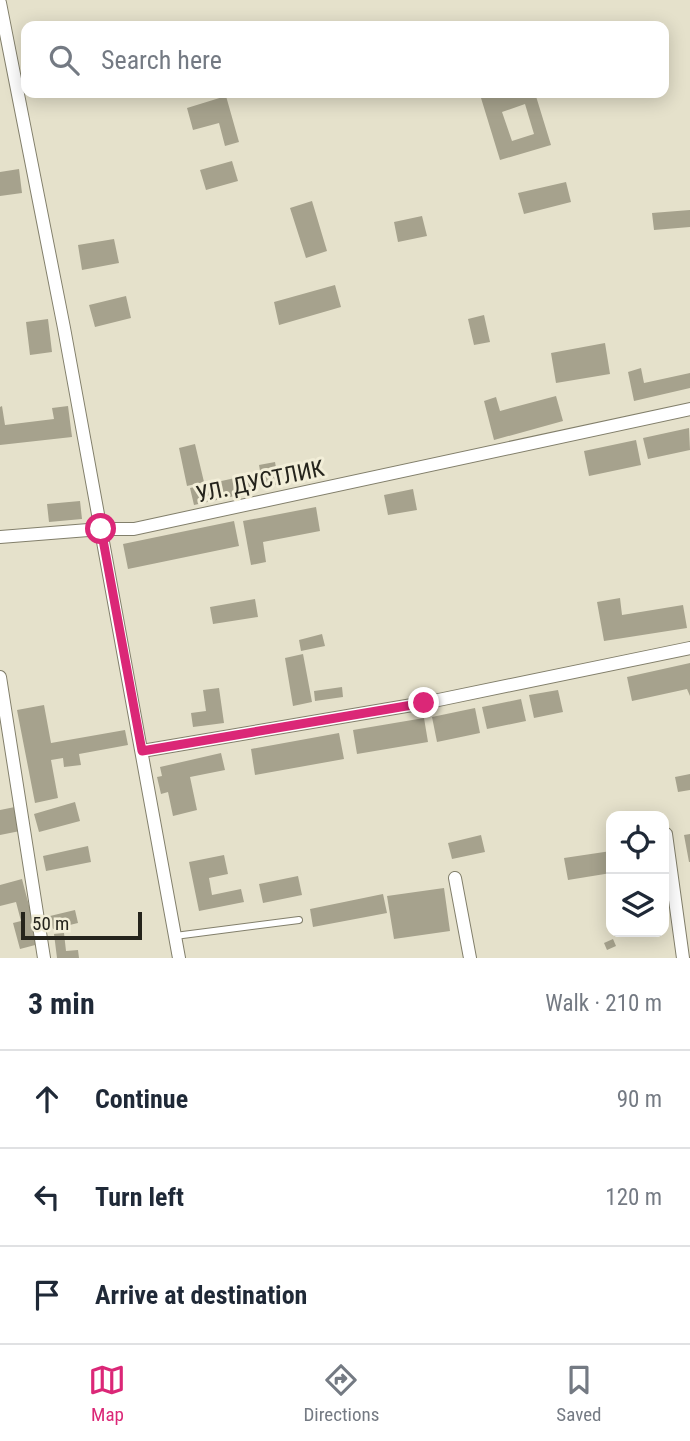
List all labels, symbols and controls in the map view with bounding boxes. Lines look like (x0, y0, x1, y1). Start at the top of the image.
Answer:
search box (21, 21, 669, 98)
icon: search (45, 41, 83, 79)
text: Search here (101, 45, 222, 75)
street label: УЛ. ДУСТЛИК (194, 455, 327, 508)
route start (85, 513, 116, 544)
route end (408, 687, 439, 718)
map controls (606, 811, 669, 937)
button: locate (606, 811, 669, 874)
button: layers (606, 874, 669, 937)
scale bar (21, 909, 142, 941)
text: 50 m (32, 912, 69, 935)
text: 3 min (28, 986, 95, 1021)
text: Walk · 210 m (545, 990, 662, 1017)
icon: ahead (28, 1080, 66, 1118)
text: Continue (95, 1084, 188, 1114)
text: 90 m (617, 1086, 662, 1113)
icon: left (28, 1178, 66, 1216)
text: Turn left (95, 1182, 184, 1212)
text: 120 m (605, 1184, 662, 1211)
icon: arrive (28, 1276, 66, 1314)
text: Arrive at destination (95, 1280, 307, 1310)
tab: Map (88, 1361, 126, 1426)
tab: Directions (303, 1361, 379, 1426)
tab: Saved (556, 1361, 602, 1426)

